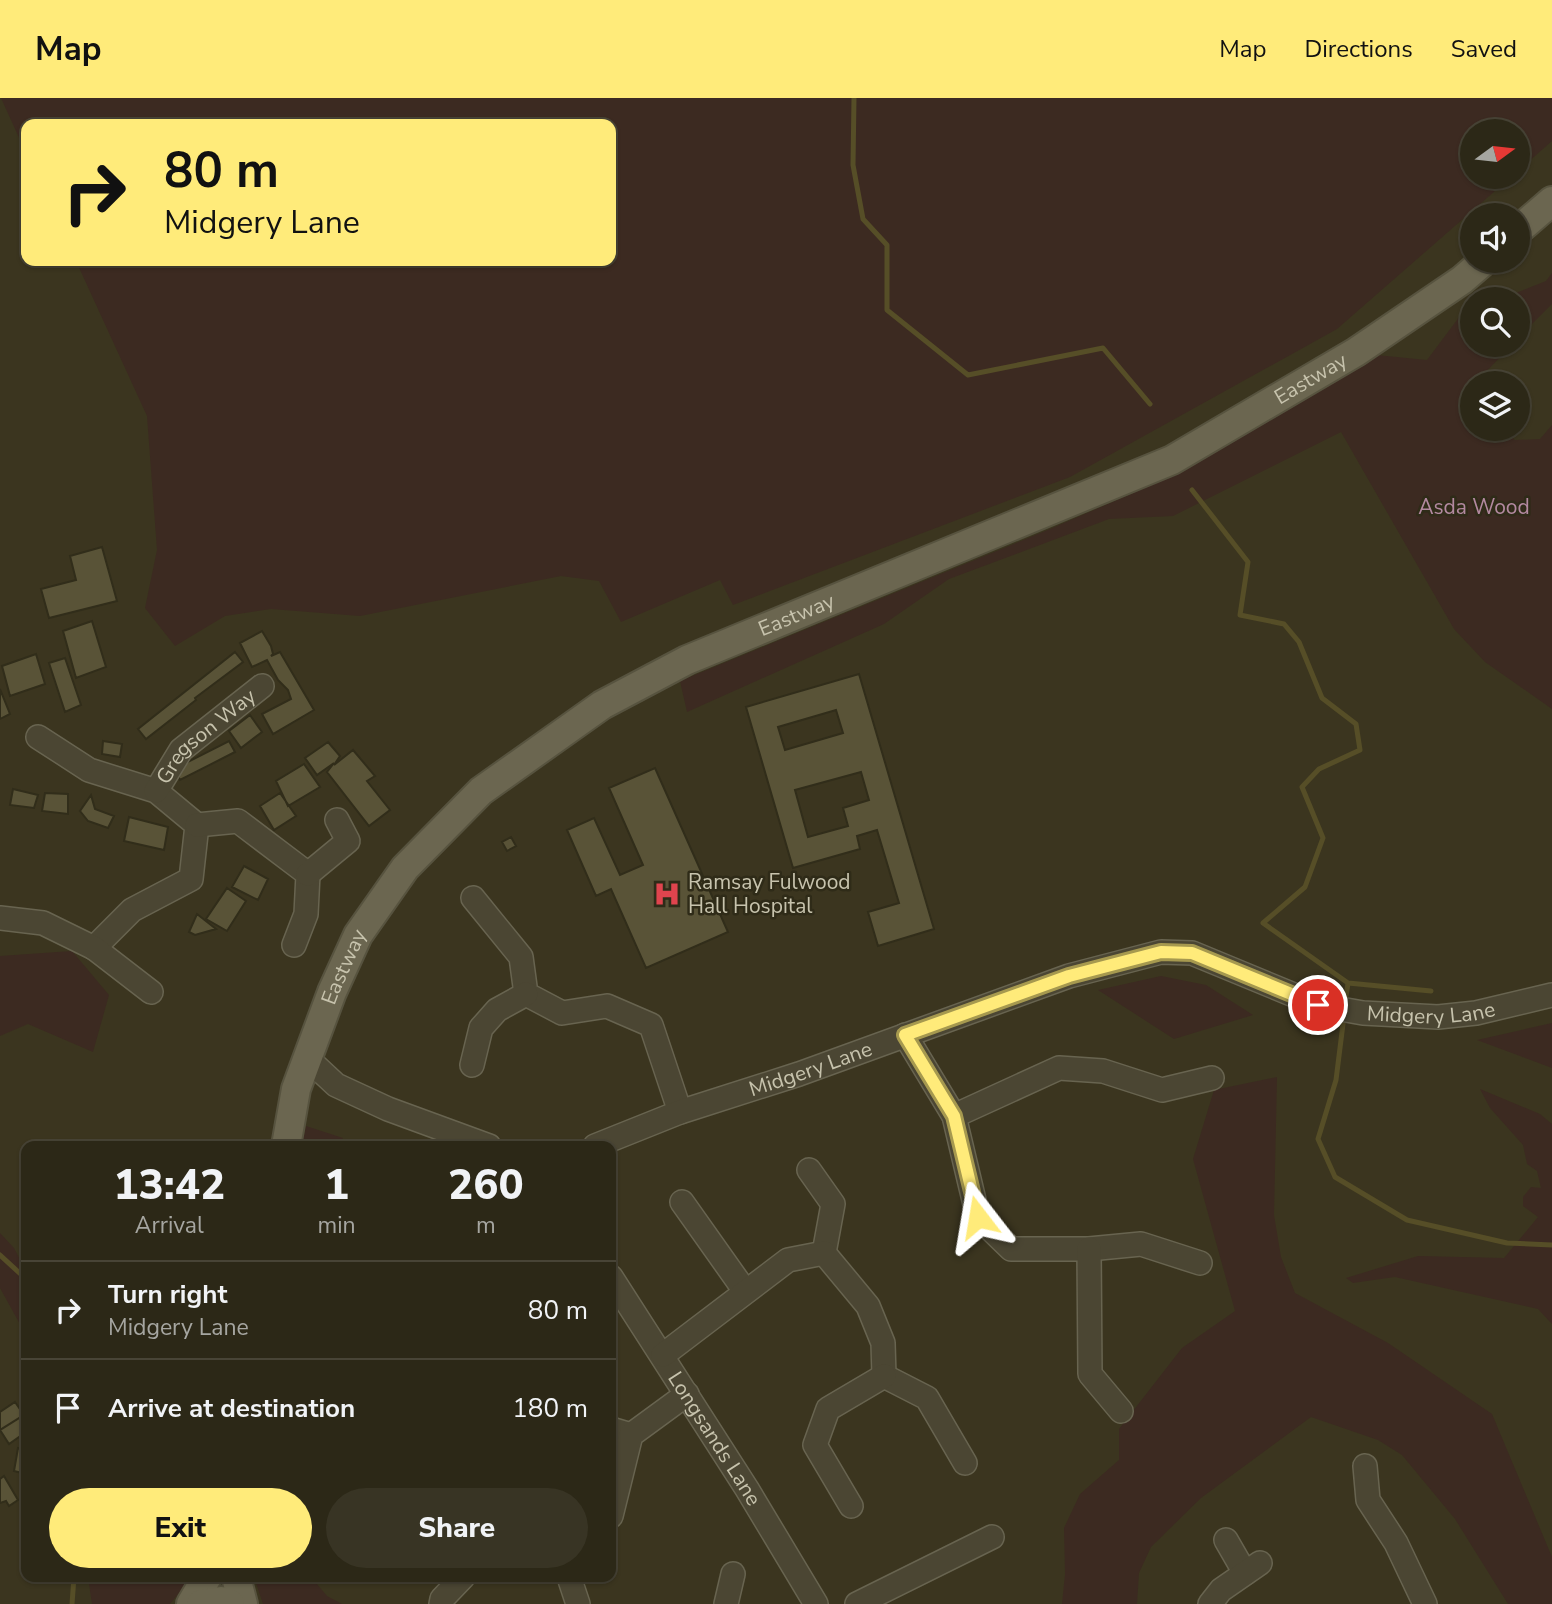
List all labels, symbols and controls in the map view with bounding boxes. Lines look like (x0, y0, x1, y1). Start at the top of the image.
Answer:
text: Map (35, 27, 102, 72)
text: Map (1219, 33, 1266, 65)
text: Directions (1304, 33, 1413, 65)
text: Saved (1451, 33, 1517, 65)
north arrow (1460, 119, 1530, 189)
map controls (1460, 119, 1530, 441)
text: 80 m (164, 137, 279, 204)
icon: right (49, 147, 140, 238)
text: Midgery Lane (164, 201, 360, 244)
button: sound (1460, 203, 1530, 273)
button: search (1460, 287, 1530, 357)
street label: Eastway (1269, 346, 1352, 411)
button: layers (1460, 371, 1530, 441)
park label: Asda Wood (1418, 493, 1530, 521)
street label: Eastway (754, 587, 839, 643)
street label: Gregson Way (150, 682, 262, 789)
place label: Ramsay Fulwood Hall Hospital (688, 868, 851, 920)
hospital icon: Ramsay Fulwood Hall Hospital (652, 879, 682, 909)
street label: Eastway (315, 924, 373, 1008)
pin (1288, 975, 1348, 1035)
icon: arrive (1299, 986, 1337, 1024)
street label: Midgery Lane (1366, 995, 1498, 1031)
street label: Midgery Lane (745, 1035, 876, 1103)
text: 13:42 (113, 1157, 225, 1214)
text: 1 (324, 1157, 349, 1214)
text: 260 (448, 1157, 524, 1214)
position arrow (941, 1180, 1015, 1254)
text: Arrival (135, 1210, 204, 1241)
text: min (318, 1210, 356, 1241)
text: m (476, 1210, 496, 1241)
text: Turn right (108, 1277, 227, 1312)
icon: right (49, 1291, 87, 1329)
text: 80 m (528, 1293, 588, 1328)
text: Midgery Lane (108, 1312, 249, 1343)
street label: Longsands Lane (661, 1366, 768, 1511)
icon: arrive (49, 1389, 87, 1427)
text: Arrive at destination (108, 1391, 355, 1426)
text: 180 m (512, 1391, 588, 1426)
button: Exit (49, 1488, 312, 1568)
button: Share (326, 1488, 588, 1568)

